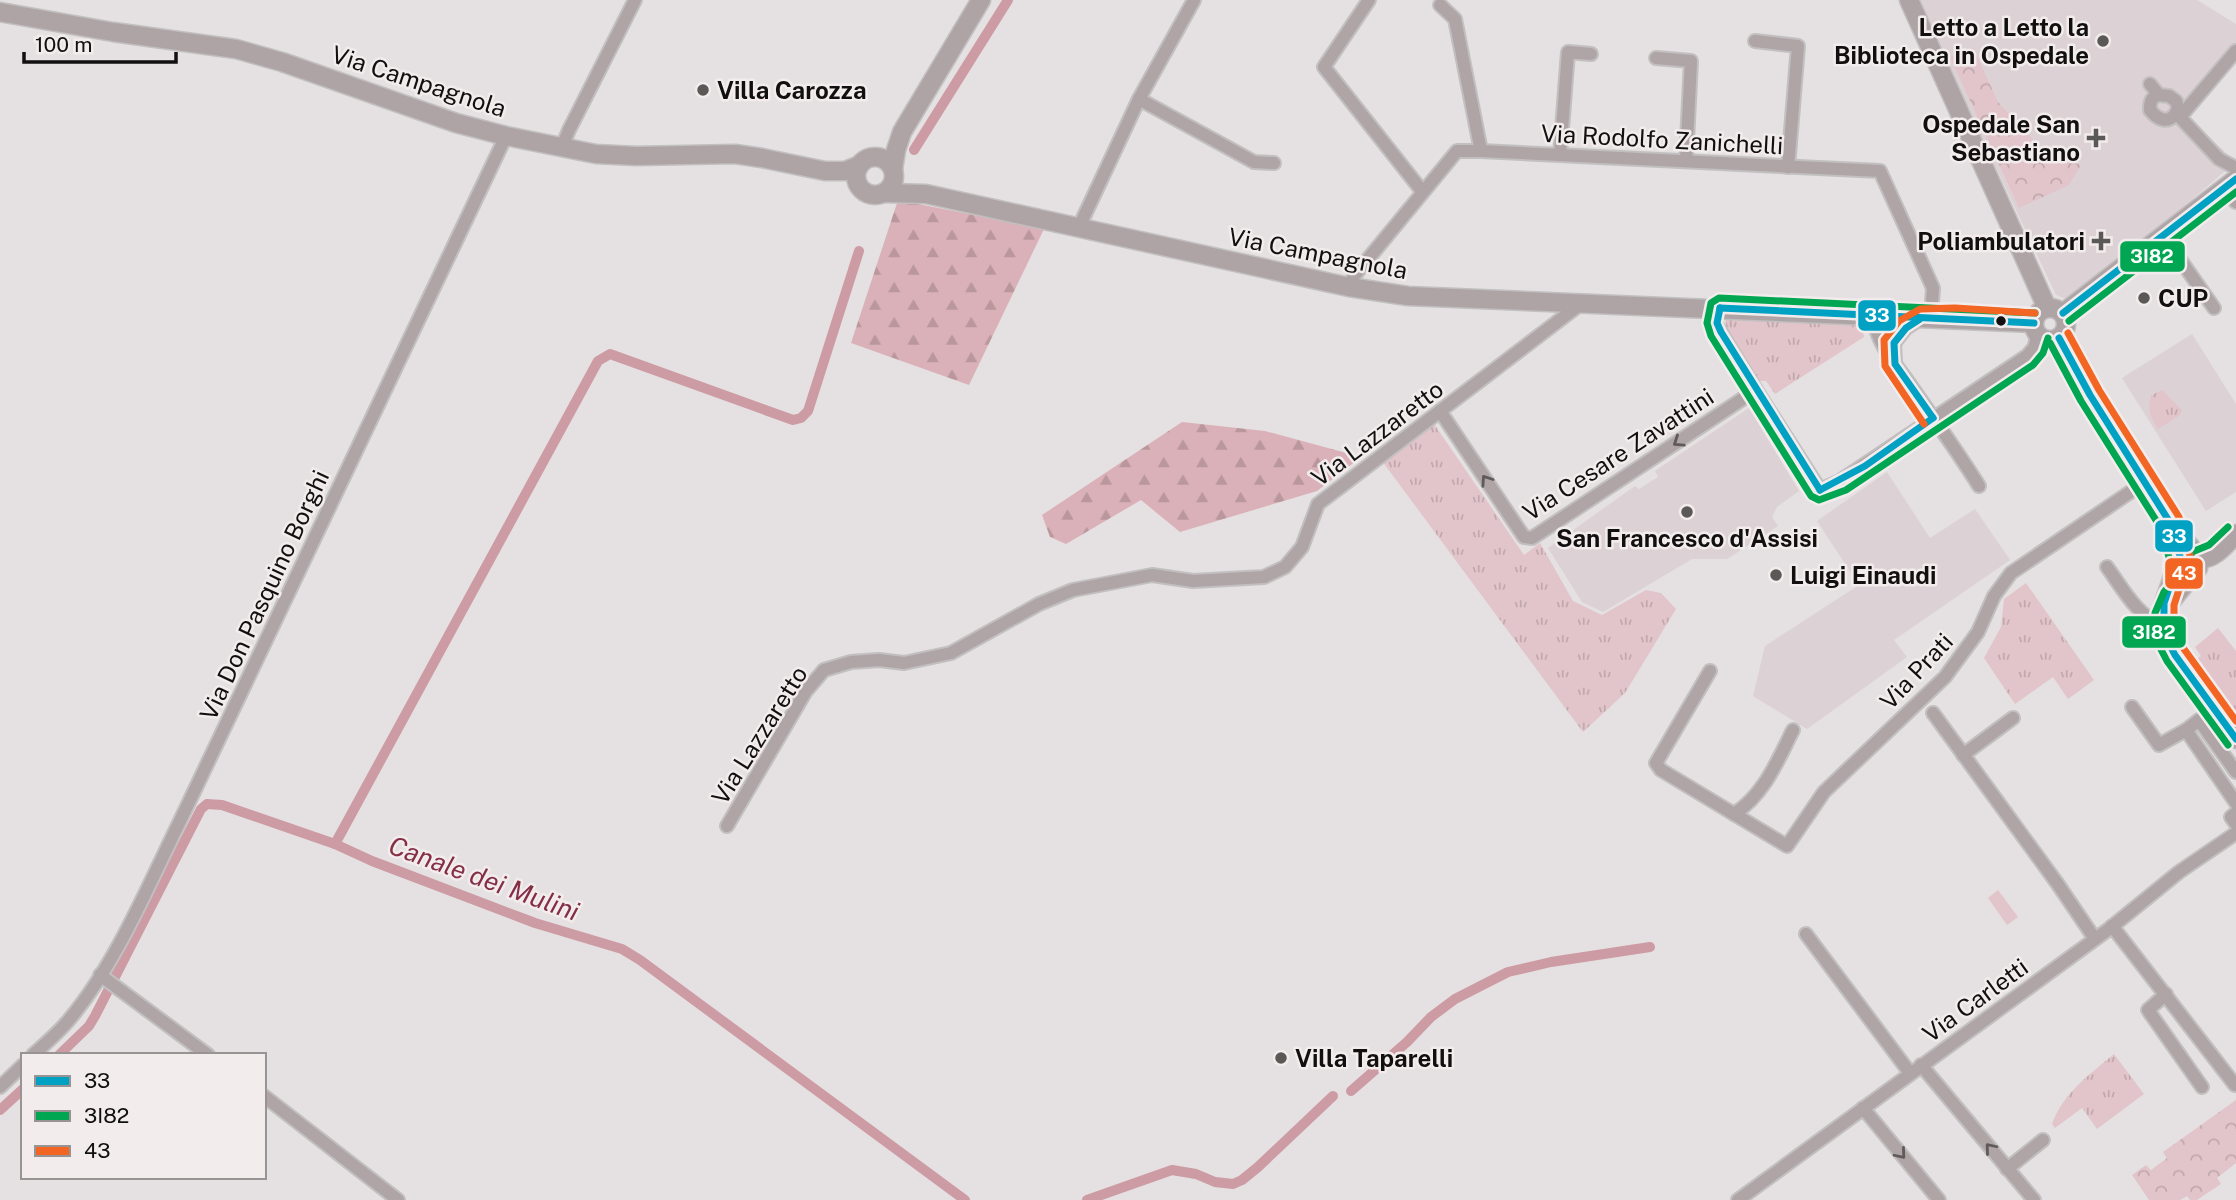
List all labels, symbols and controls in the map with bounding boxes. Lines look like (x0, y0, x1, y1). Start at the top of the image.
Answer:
place label: Letto a Letto la Biblioteca in Ospedale (1834, 13, 2089, 69)
scale bar (24, 21, 177, 65)
text: 100 m (35, 32, 92, 57)
marker: Letto a Letto la Biblioteca in Ospedale (2095, 33, 2111, 49)
street label: Via Campagnola (328, 40, 510, 122)
place label: Villa Carozza (717, 76, 867, 104)
marker: Villa Carozza (695, 82, 711, 98)
place label: Ospedale San Sebastiano (1922, 110, 2080, 166)
street label: Via Rodolfo Zanichelli (1540, 119, 1784, 159)
marker: Ospedale San Sebastiano (2086, 128, 2106, 148)
street label: Via Campagnola (1226, 222, 1410, 284)
place label: Poliambulatori (1917, 227, 2085, 255)
marker: Poliambulatori (2091, 231, 2111, 251)
line badge: 3I82 (2119, 240, 2186, 273)
text: 3I82 (2130, 245, 2174, 267)
place label: CUP (2158, 284, 2208, 312)
marker: CUP (2136, 290, 2152, 306)
line badge: 33 (1857, 299, 1897, 332)
text: 33 (1864, 304, 1890, 326)
unlabelled marker (1994, 314, 2008, 328)
street label: Via Lazzaretto (1306, 374, 1448, 492)
street label: Via Cesare Zavattini (1518, 382, 1718, 526)
one-way arrow (1673, 434, 1686, 447)
street label: Via Don Pasquino Borghi (194, 466, 334, 724)
one-way arrow (1482, 475, 1494, 488)
marker: San Francesco d'Assisi (1679, 504, 1695, 520)
line badge: 33 (2154, 519, 2194, 553)
place label: San Francesco d'Assisi (1556, 524, 1818, 552)
text: 33 (2161, 525, 2187, 547)
line badge: 43 (2164, 557, 2204, 590)
place label: Luigi Einaudi (1790, 561, 1936, 589)
text: 43 (2171, 562, 2197, 584)
marker: Luigi Einaudi (1768, 567, 1784, 583)
line badge: 3I82 (2121, 615, 2187, 649)
text: 3I82 (2132, 621, 2176, 643)
street label: Via Prati (1874, 627, 1958, 715)
street label: Via Lazzaretto (705, 661, 813, 809)
water label: Canale dei Mulini (385, 829, 584, 927)
street label: Via Carletti (1917, 952, 2033, 1048)
place label: Villa Taparelli (1295, 1044, 1453, 1072)
marker: Villa Taparelli (1273, 1050, 1289, 1066)
legend (21, 1053, 266, 1179)
text: 33 (84, 1068, 110, 1093)
text: 3I82 (84, 1103, 129, 1128)
text: 43 (84, 1138, 110, 1163)
one-way arrow (1985, 1143, 1998, 1156)
one-way arrow (1893, 1146, 1905, 1159)

